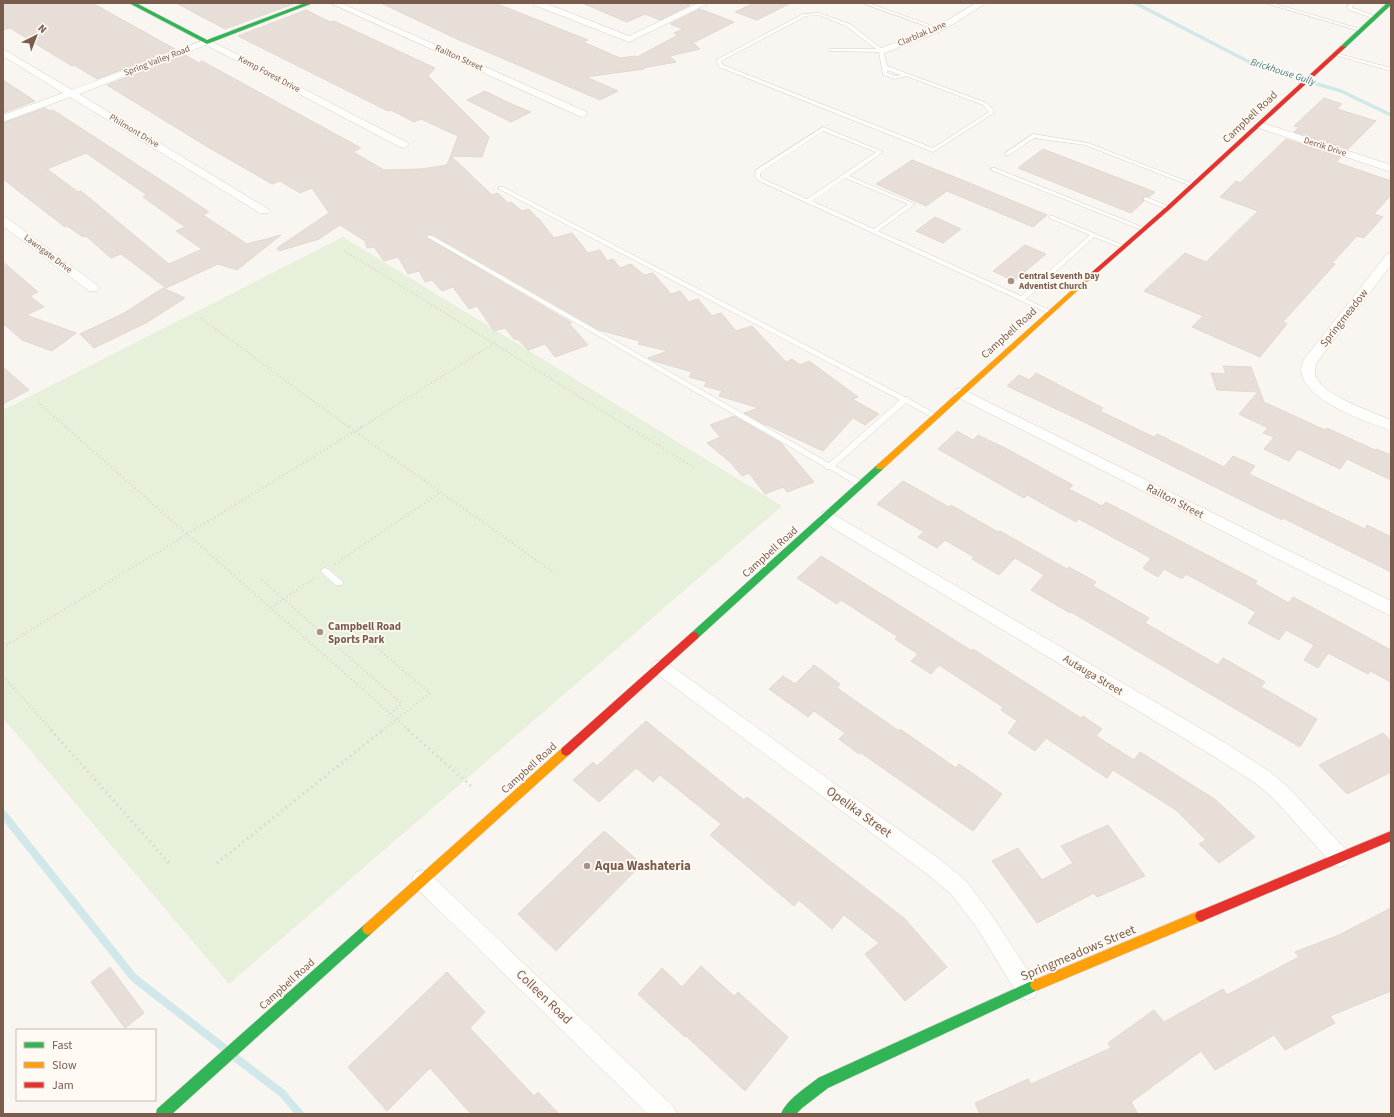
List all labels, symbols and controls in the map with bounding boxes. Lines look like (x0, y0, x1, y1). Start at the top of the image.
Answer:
north arrow (16, 16, 56, 56)
street label: Clarblak Lane (896, 18, 949, 50)
text: N (35, 21, 50, 37)
street label: Spring Valley Road (122, 42, 192, 80)
street label: Railton Street (433, 42, 485, 74)
street label: Kemp Forest Drive (236, 52, 303, 96)
water label: Brickhouse Gully (1249, 55, 1318, 89)
street label: Campbell Road (1219, 88, 1281, 146)
street label: Philmont Drive (107, 111, 162, 151)
street label: Derrik Drive (1302, 134, 1349, 160)
street label: Lawngate Drive (21, 231, 75, 277)
place label: Central Seventh Day Adventist Church (1018, 270, 1100, 293)
marker: Central Seventh Day Adventist Church (1006, 276, 1016, 286)
street label: Springmeadow (1317, 286, 1372, 350)
street label: Campbell Road (978, 304, 1040, 362)
street label: Railton Street (1144, 480, 1207, 522)
street label: Campbell Road (739, 523, 801, 581)
place label: Campbell Road Sports Park (328, 619, 401, 647)
marker: Campbell Road Sports Park (315, 627, 325, 637)
street label: Autauga Street (1060, 651, 1126, 699)
street label: Campbell Road (498, 739, 560, 797)
street label: Opelika Street (823, 782, 896, 842)
place label: Aqua Washateria (594, 857, 691, 875)
marker: Aqua Washateria (582, 861, 592, 871)
street label: Springmeadows Street (1018, 920, 1139, 985)
street label: Campbell Road (256, 955, 318, 1013)
street label: Colleen Road (512, 966, 576, 1028)
legend (16, 1029, 156, 1101)
text: Fast (52, 1037, 72, 1054)
text: Slow (52, 1057, 77, 1074)
text: Jam (52, 1077, 74, 1094)

